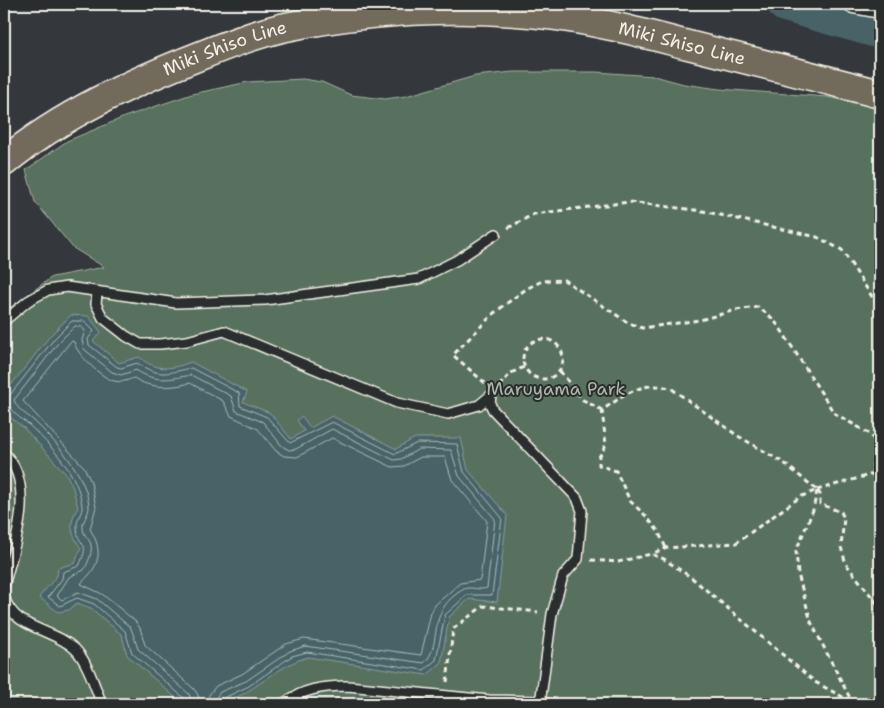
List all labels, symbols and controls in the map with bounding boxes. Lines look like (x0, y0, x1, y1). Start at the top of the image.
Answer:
street label: Miki Shiso Line (159, 15, 289, 81)
street label: Miki Shiso Line (616, 16, 748, 71)
park label: Maruyama Park (486, 377, 626, 401)

